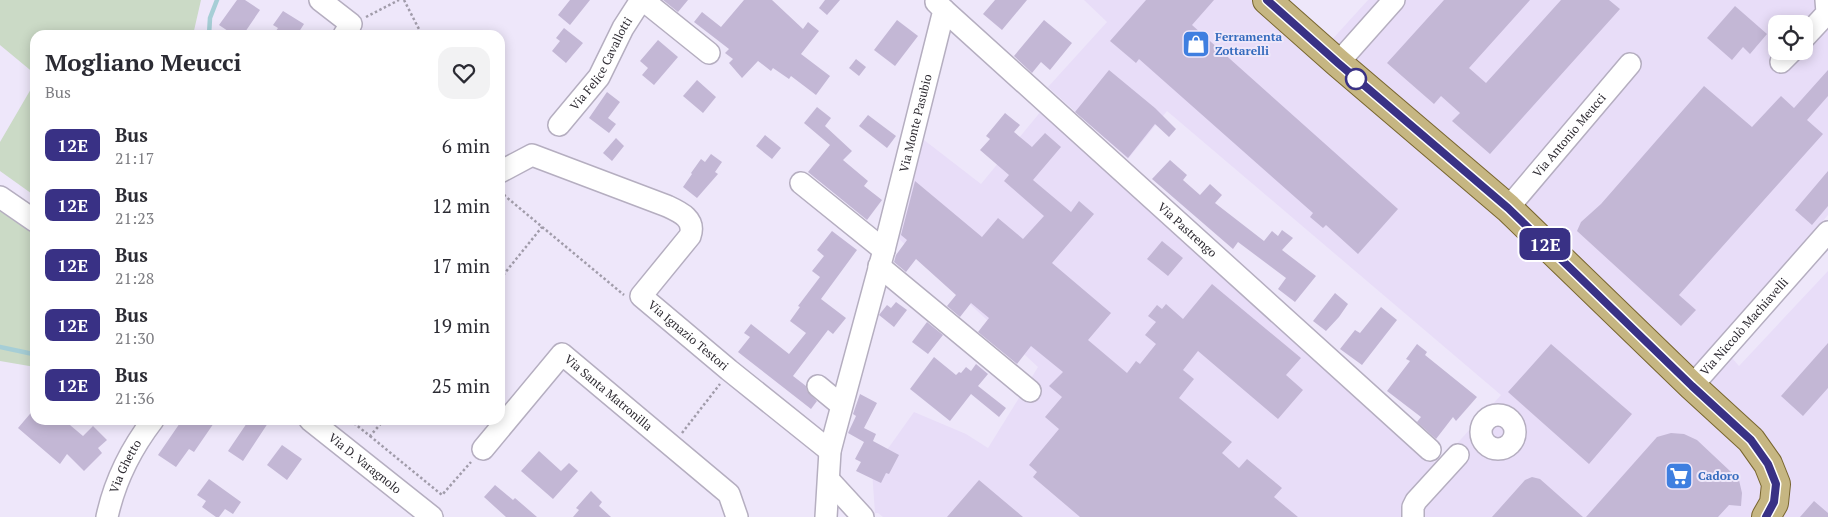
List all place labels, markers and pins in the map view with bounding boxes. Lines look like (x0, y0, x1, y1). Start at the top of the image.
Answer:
shop icon: Ferramenta Zottarelli (1181, 29, 1211, 59)
place label: Ferramenta Zottarelli (1215, 29, 1282, 58)
unlabelled marker (1345, 68, 1367, 90)
supermarket icon: Cadoro (1664, 461, 1694, 491)
place label: Cadoro (1698, 468, 1739, 483)

